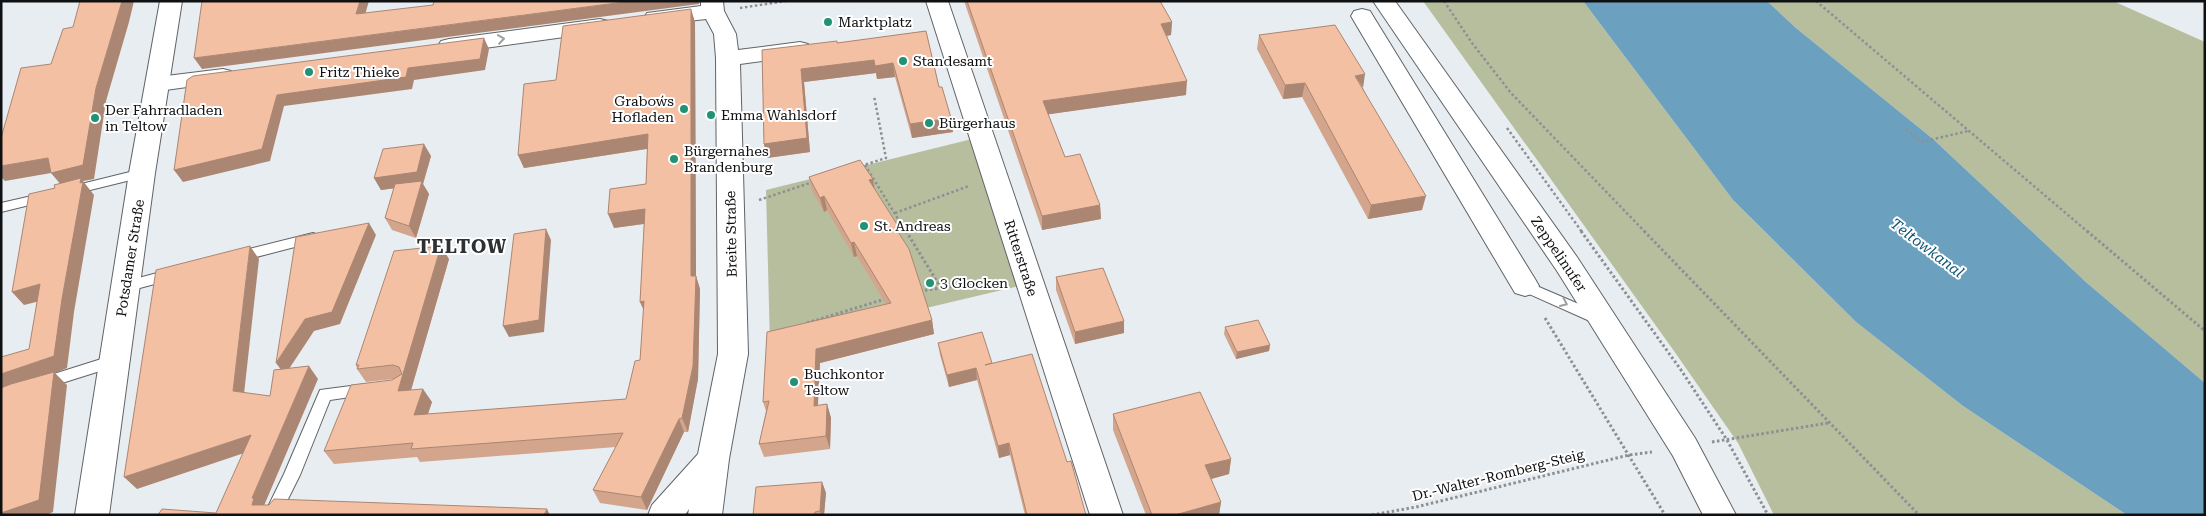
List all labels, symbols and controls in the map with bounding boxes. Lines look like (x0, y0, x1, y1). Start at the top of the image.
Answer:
place label: Marktplatz (838, 14, 912, 30)
marker: Marktplatz (822, 16, 834, 28)
one-way arrow (498, 34, 506, 45)
place label: Standesamt (913, 53, 992, 69)
marker: Standesamt (897, 55, 909, 67)
place label: Fritz Thieke (319, 64, 400, 80)
marker: Fritz Thieke (303, 66, 315, 78)
place label: Grabow´s Hofladen (612, 93, 674, 125)
place label: Der Fahrradladen in Teltow (105, 102, 222, 134)
marker: Grabow´s Hofladen (678, 103, 690, 115)
place label: Emma Wahlsdorf (721, 107, 837, 123)
marker: Emma Wahlsdorf (705, 109, 717, 121)
marker: Der Fahrradladen in Teltow (89, 112, 101, 124)
place label: Bürgerhaus (939, 115, 1016, 131)
marker: Bürgerhaus (923, 117, 935, 129)
place label: Bürgernahes Brandenburg (684, 143, 772, 175)
marker: Bürgernahes Brandenburg (668, 153, 680, 165)
street label: Breite Straße (722, 190, 740, 278)
street label: Potsdamer Straße (113, 198, 147, 318)
street label: Zeppelinufer (1528, 213, 1590, 295)
water label: Teltowkanal (1887, 215, 1968, 282)
place label: St. Andreas (874, 218, 951, 234)
street label: Ritterstraße (1001, 218, 1041, 299)
marker: St. Andreas (858, 220, 870, 232)
district label: TELTOW (417, 235, 507, 258)
place label: 3 Glocken (940, 275, 1008, 291)
marker: 3 Glocken (924, 277, 936, 289)
one-way arrow (1559, 296, 1568, 307)
place label: Buchkontor Teltow (804, 366, 884, 398)
marker: Buchkontor Teltow (788, 376, 800, 388)
street label: Dr.-Walter-Romberg-Steig (1410, 446, 1586, 504)

